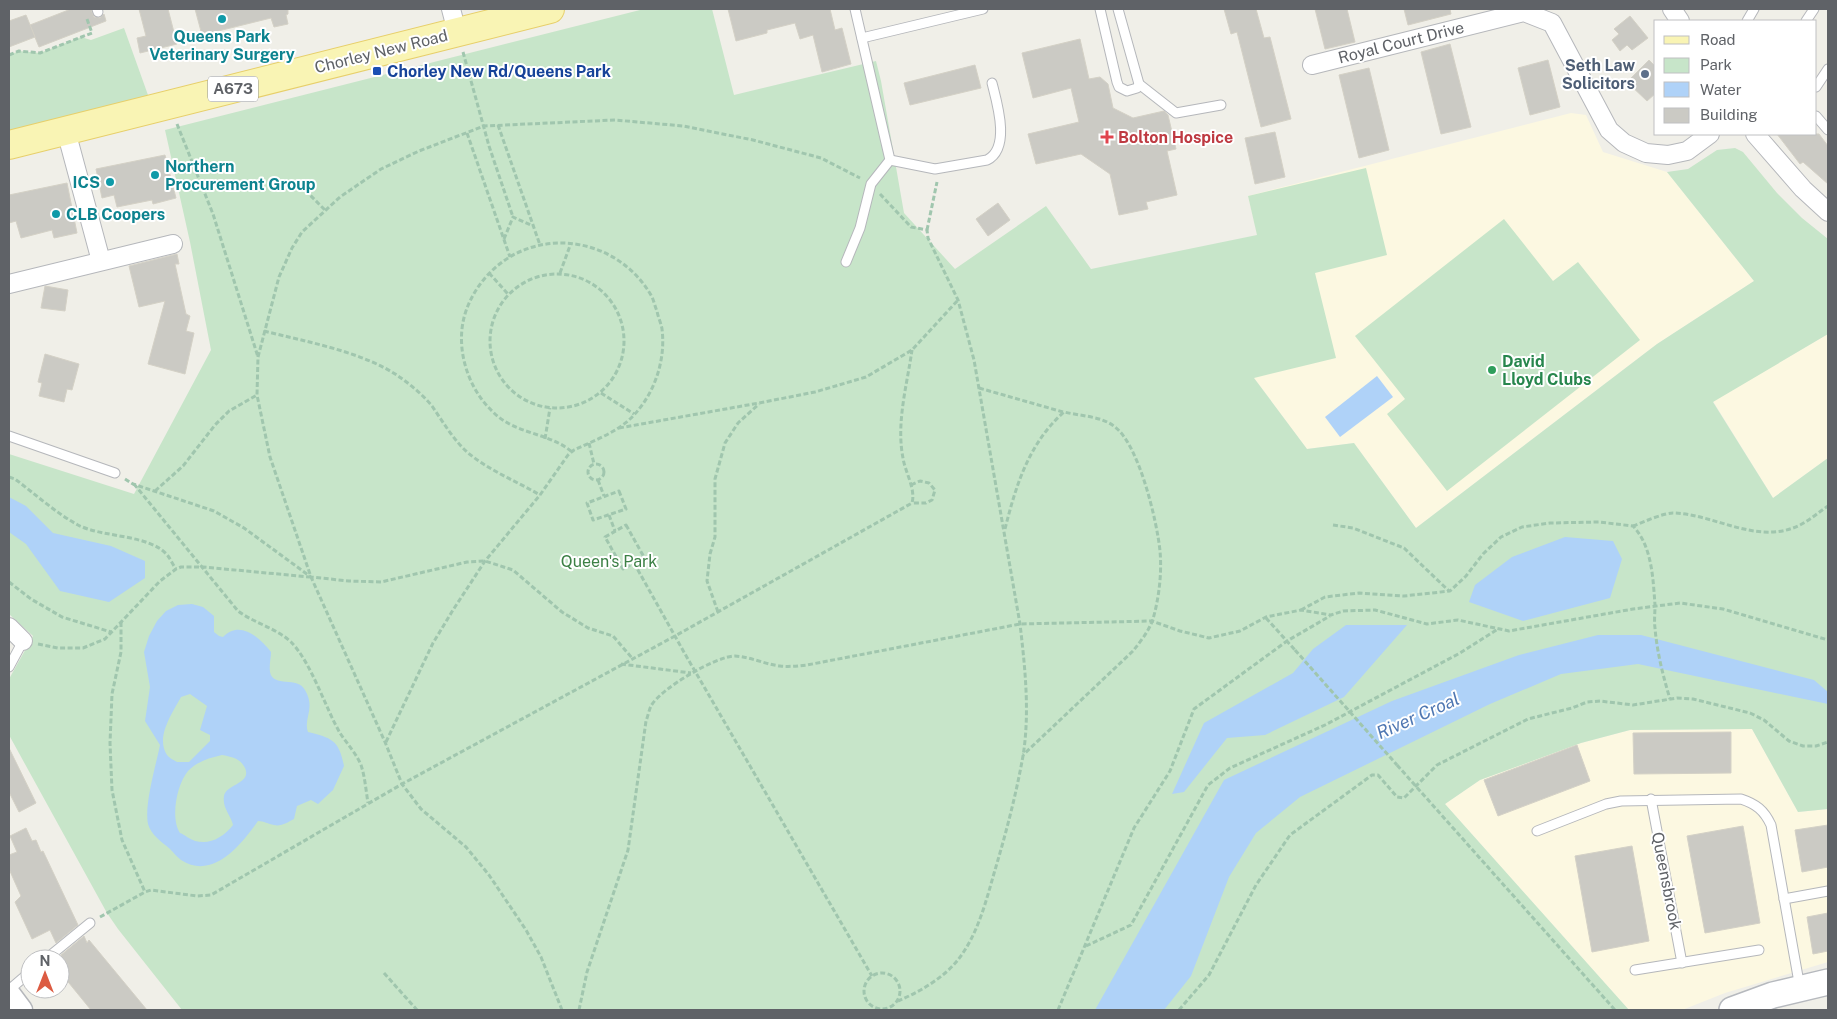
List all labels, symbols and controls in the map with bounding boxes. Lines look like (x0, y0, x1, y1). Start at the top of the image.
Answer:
marker: Queens Park Veterinary Surgery (216, 13, 228, 25)
street label: Royal Court Drive (1336, 18, 1466, 67)
legend (1654, 20, 1817, 135)
street label: Chorley New Road (313, 26, 450, 77)
place label: Queens Park Veterinary Surgery (149, 27, 295, 64)
text: Road (1700, 31, 1736, 48)
place label: Seth Law Solicitors (1562, 56, 1635, 93)
text: Park (1700, 56, 1732, 73)
place label: Chorley New Rd/Queens Park (387, 62, 611, 81)
marker: Chorley New Rd/Queens Park (371, 65, 383, 77)
marker: Seth Law Solicitors (1639, 68, 1651, 80)
road number: A673 (208, 76, 258, 102)
text: Water (1700, 81, 1742, 98)
text: Building (1700, 106, 1758, 123)
place label: Bolton Hospice (1118, 128, 1233, 147)
marker: Bolton Hospice (1100, 130, 1114, 144)
place label: Northern Procurement Group (165, 157, 316, 194)
marker: Northern Procurement Group (149, 169, 161, 181)
place label: ICS (73, 173, 100, 192)
marker: ICS (104, 176, 116, 188)
place label: CLB Coopers (66, 205, 165, 224)
marker: CLB Coopers (50, 208, 62, 220)
place label: David Lloyd Clubs (1502, 352, 1591, 389)
marker: David Lloyd Clubs (1486, 364, 1498, 376)
park label: Queen's Park (561, 552, 657, 571)
water label: River Croal (1373, 688, 1463, 743)
street label: Queensbrook (1648, 831, 1685, 932)
north arrow (20, 949, 70, 999)
text: N (40, 953, 50, 969)

